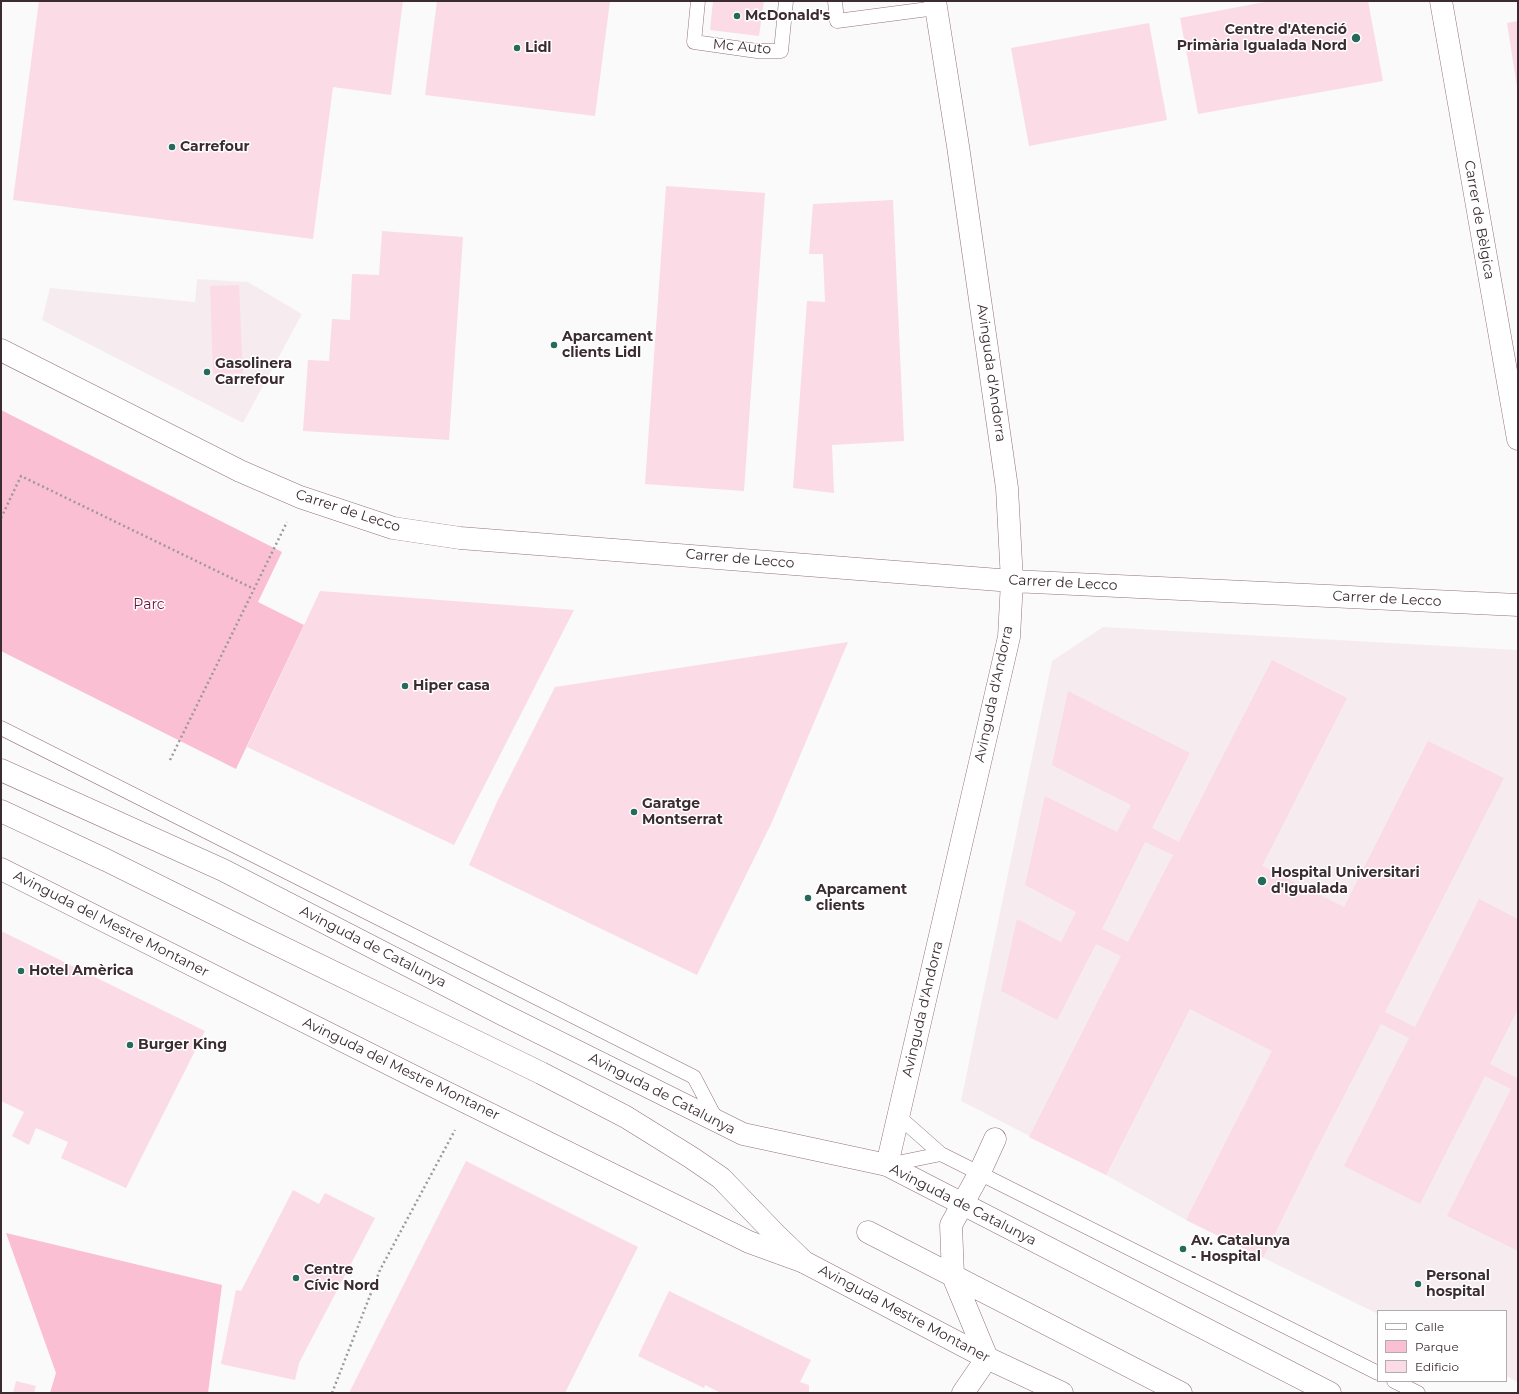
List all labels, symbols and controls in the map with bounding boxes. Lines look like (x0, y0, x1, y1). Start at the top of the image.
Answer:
place label: McDonald's (745, 8, 830, 24)
marker: McDonald's (732, 11, 742, 21)
place label: Centre d'Atenció Primària Igualada Nord (1177, 22, 1347, 54)
marker: Centre d'Atenció Primària Igualada Nord (1350, 32, 1362, 44)
street label: Mc Auto (712, 36, 772, 58)
place label: Lidl (525, 40, 552, 56)
marker: Lidl (512, 43, 522, 53)
place label: Carrefour (180, 139, 250, 155)
marker: Carrefour (167, 142, 177, 152)
street label: Carrer de Bèlgica (1460, 159, 1498, 281)
street label: Avinguda d'Andorra (973, 303, 1009, 443)
place label: Aparcament clients Lidl (562, 329, 653, 362)
marker: Aparcament clients Lidl (549, 340, 559, 350)
place label: Gasolinera Carrefour (215, 356, 292, 388)
marker: Gasolinera Carrefour (202, 367, 212, 377)
street label: Carrer de Lecco (293, 486, 403, 536)
street label: Carrer de Lecco (685, 546, 795, 572)
street label: Carrer de Lecco (1008, 572, 1118, 594)
street label: Carrer de Lecco (1332, 588, 1442, 610)
park label: Parc (133, 597, 165, 613)
street label: Avinguda d'Andorra (971, 624, 1017, 764)
place label: Hiper casa (413, 678, 490, 694)
marker: Hiper casa (400, 681, 410, 691)
place label: Garatge Montserrat (642, 796, 723, 828)
marker: Garatge Montserrat (629, 807, 639, 817)
place label: Hospital Universitari d'Igualada (1271, 865, 1420, 898)
street label: Avinguda del Mestre Montaner (11, 867, 211, 981)
marker: Hospital Universitari d'Igualada (1256, 875, 1268, 887)
place label: Aparcament clients (816, 882, 907, 914)
marker: Aparcament clients (803, 893, 813, 903)
street label: Avinguda de Catalunya (297, 903, 449, 991)
street label: Avinguda d'Andorra (899, 939, 947, 1079)
place label: Hotel Amèrica (29, 963, 134, 979)
marker: Hotel Amèrica (16, 966, 26, 976)
street label: Avinguda del Mestre Montaner (300, 1014, 502, 1124)
place label: Burger King (138, 1037, 227, 1053)
marker: Burger King (125, 1040, 135, 1050)
street label: Avinguda de Catalunya (586, 1050, 738, 1138)
street label: Avinguda de Catalunya (887, 1161, 1039, 1249)
place label: Av. Catalunya - Hospital (1191, 1233, 1290, 1266)
marker: Av. Catalunya - Hospital (1178, 1244, 1188, 1254)
place label: Centre Cívic Nord (304, 1262, 379, 1294)
street label: Avinguda Mestre Montaner (815, 1262, 993, 1366)
place label: Personal hospital (1426, 1268, 1490, 1300)
marker: Centre Cívic Nord (291, 1273, 301, 1283)
marker: Personal hospital (1413, 1279, 1423, 1289)
legend (1377, 1310, 1507, 1382)
text: Calle (1415, 1319, 1444, 1334)
text: Parque (1415, 1339, 1459, 1354)
text: Edificio (1415, 1359, 1459, 1374)

